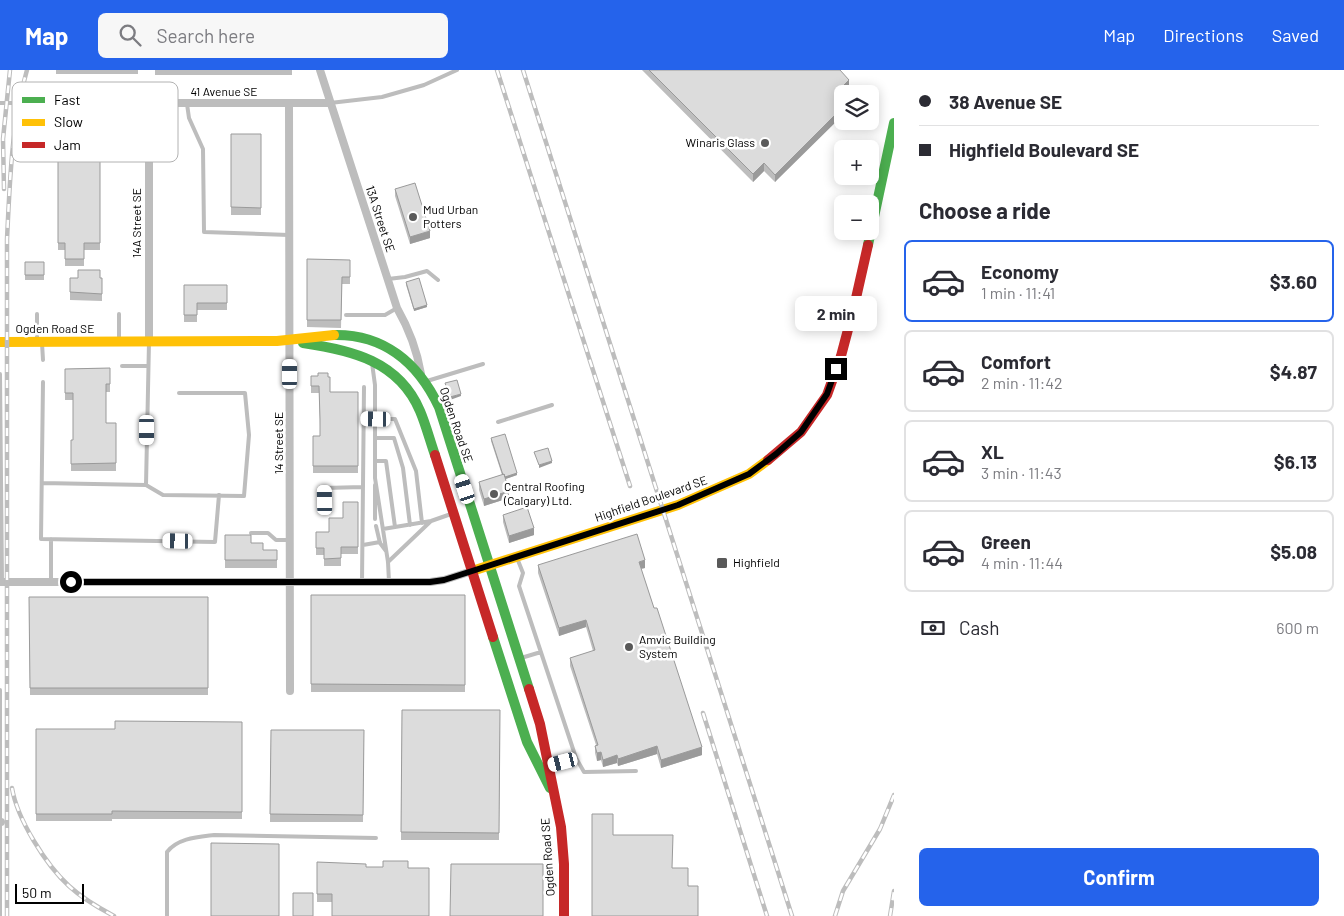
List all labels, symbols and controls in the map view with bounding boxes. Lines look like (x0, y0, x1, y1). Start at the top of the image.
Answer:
search box (98, 13, 448, 58)
text: Map (25, 21, 68, 50)
icon: search (116, 21, 144, 49)
text: Search here (156, 24, 255, 47)
text: Map (1103, 24, 1135, 46)
text: Directions (1163, 24, 1244, 46)
text: Saved (1272, 24, 1319, 46)
legend (12, 82, 178, 162)
street label: 41 Avenue SE (191, 84, 257, 98)
map controls (834, 85, 879, 240)
button: layers (834, 85, 879, 130)
text: 38 Avenue SE (949, 90, 1062, 113)
text: Fast (54, 91, 80, 108)
text: Slow (54, 113, 83, 130)
place label: Winaris Glass (686, 135, 755, 149)
text: Jam (54, 136, 81, 153)
marker: Winaris Glass (759, 137, 771, 149)
text: Highfield Boulevard SE (949, 138, 1139, 161)
button: + (834, 140, 879, 185)
street label: 13A Street SE (364, 183, 398, 254)
street label: 14A Street SE (129, 188, 143, 258)
button: − (834, 195, 879, 240)
text: Choose a ride (919, 197, 1051, 223)
place label: Mud Urban Potters (423, 202, 478, 230)
marker: Mud Urban Potters (407, 211, 419, 223)
icon: car (921, 259, 966, 304)
text: Economy (981, 260, 1059, 283)
text: $3.60 (1270, 270, 1317, 293)
text: 1 min · 11:41 (981, 283, 1055, 302)
callout: 2 min (795, 296, 877, 332)
text: 2 min (817, 304, 855, 323)
street label: Ogden Road SE (16, 321, 94, 335)
icon: car (921, 349, 966, 394)
text: Comfort (981, 350, 1051, 373)
route end (825, 358, 847, 380)
car (282, 359, 297, 389)
text: $4.87 (1270, 360, 1317, 383)
text: 2 min · 11:42 (981, 373, 1063, 392)
street label: Ogden Road SE (438, 385, 476, 464)
car (360, 411, 391, 427)
street label: 14 Street SE (271, 412, 285, 474)
car (139, 415, 154, 445)
icon: car (921, 439, 966, 484)
text: XL (981, 440, 1004, 463)
text: $6.13 (1274, 450, 1317, 473)
text: 3 min · 11:43 (981, 463, 1062, 482)
car (453, 472, 476, 506)
street label: Highfield Boulevard SE (593, 472, 709, 524)
place label: Central Roofing (Calgary) Ltd. (503, 479, 585, 507)
car (317, 485, 332, 515)
marker: Central Roofing (Calgary) Ltd. (488, 488, 500, 500)
icon: car (921, 529, 966, 574)
text: Green (981, 530, 1031, 553)
car (162, 533, 193, 549)
text: $5.08 (1270, 540, 1317, 563)
text: 4 min · 11:44 (981, 553, 1063, 572)
place label: Highfield (733, 555, 780, 569)
marker: Highfield (715, 556, 729, 570)
route start (60, 571, 82, 593)
icon: cash (919, 614, 947, 642)
text: Cash (959, 616, 1000, 639)
text: 600 m (1276, 618, 1319, 637)
place label: Amvic Building System (639, 632, 716, 660)
marker: Amvic Building System (623, 641, 635, 653)
car (546, 751, 579, 773)
street label: Ogden Road SE (537, 817, 557, 897)
button: Confirm (919, 848, 1319, 906)
scale bar (15, 881, 84, 904)
text: 50 m (22, 884, 51, 901)

